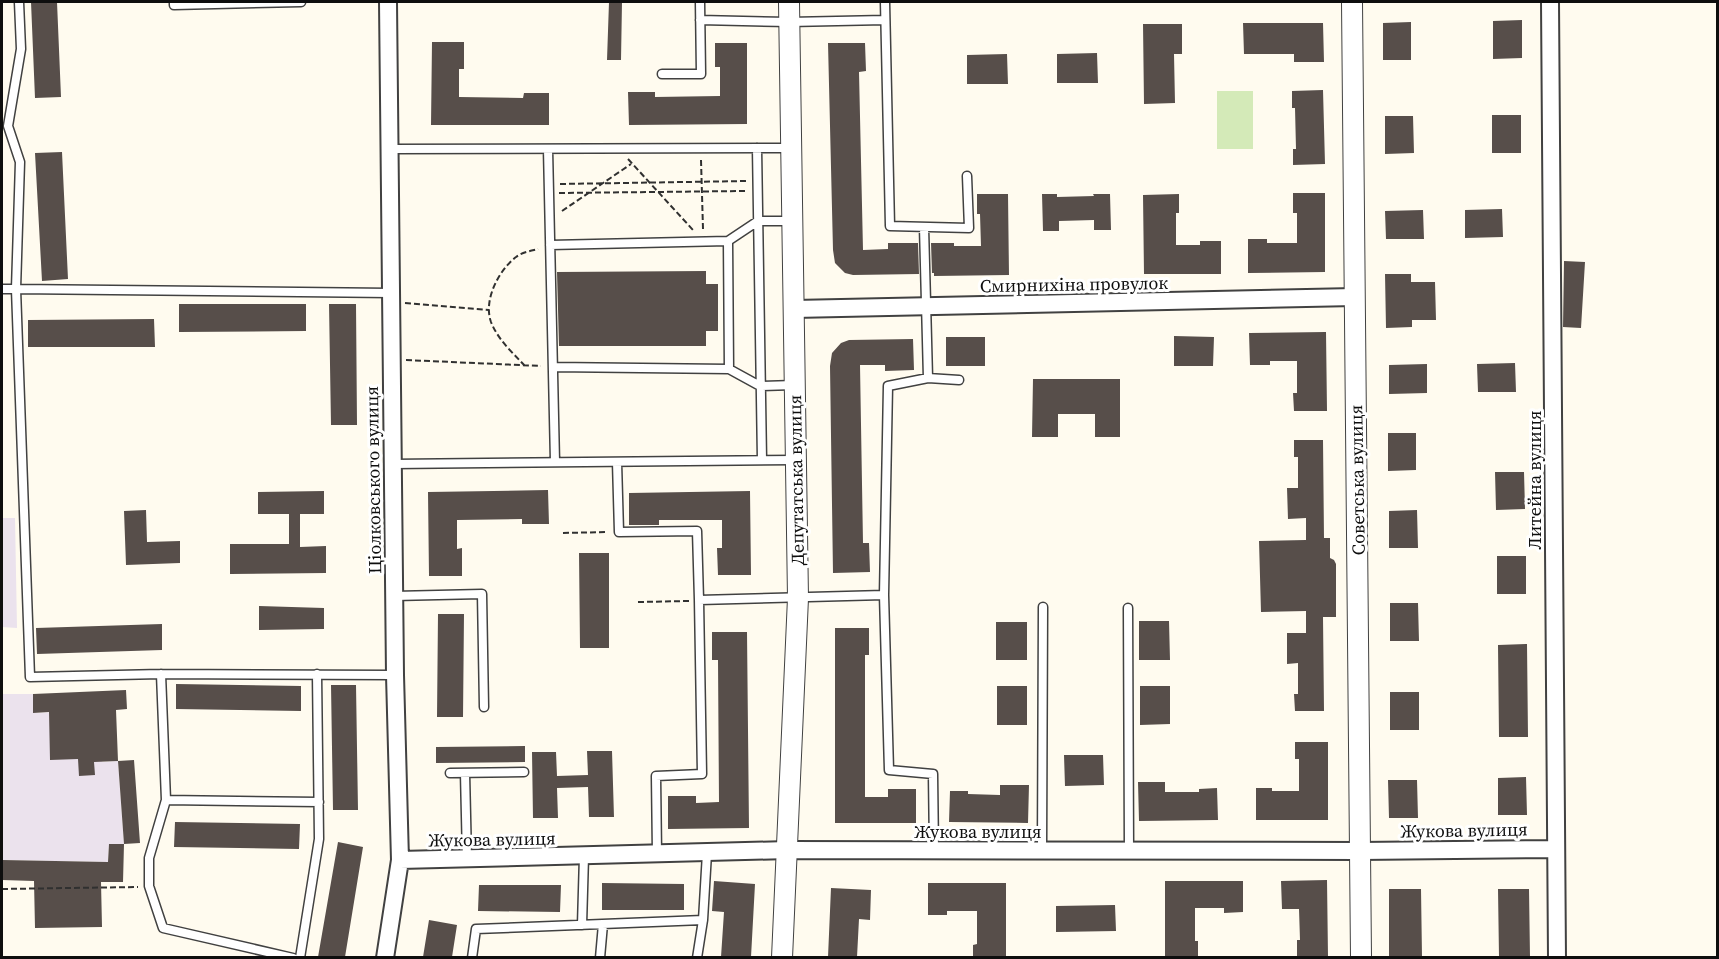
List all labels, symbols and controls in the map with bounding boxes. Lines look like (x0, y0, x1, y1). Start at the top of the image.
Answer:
street label: Смирнихіна провулок (980, 270, 1168, 298)
street label: Ціолковського вулиця (359, 386, 387, 574)
street label: Депутатська вулиця (782, 394, 810, 566)
street label: Советська вулиця (1343, 405, 1371, 555)
street label: Литейна вулиця (1522, 410, 1547, 550)
street label: Жукова вулиця (1400, 816, 1528, 844)
street label: Жукова вулиця (914, 819, 1042, 844)
street label: Жукова вулиця (428, 825, 556, 853)

